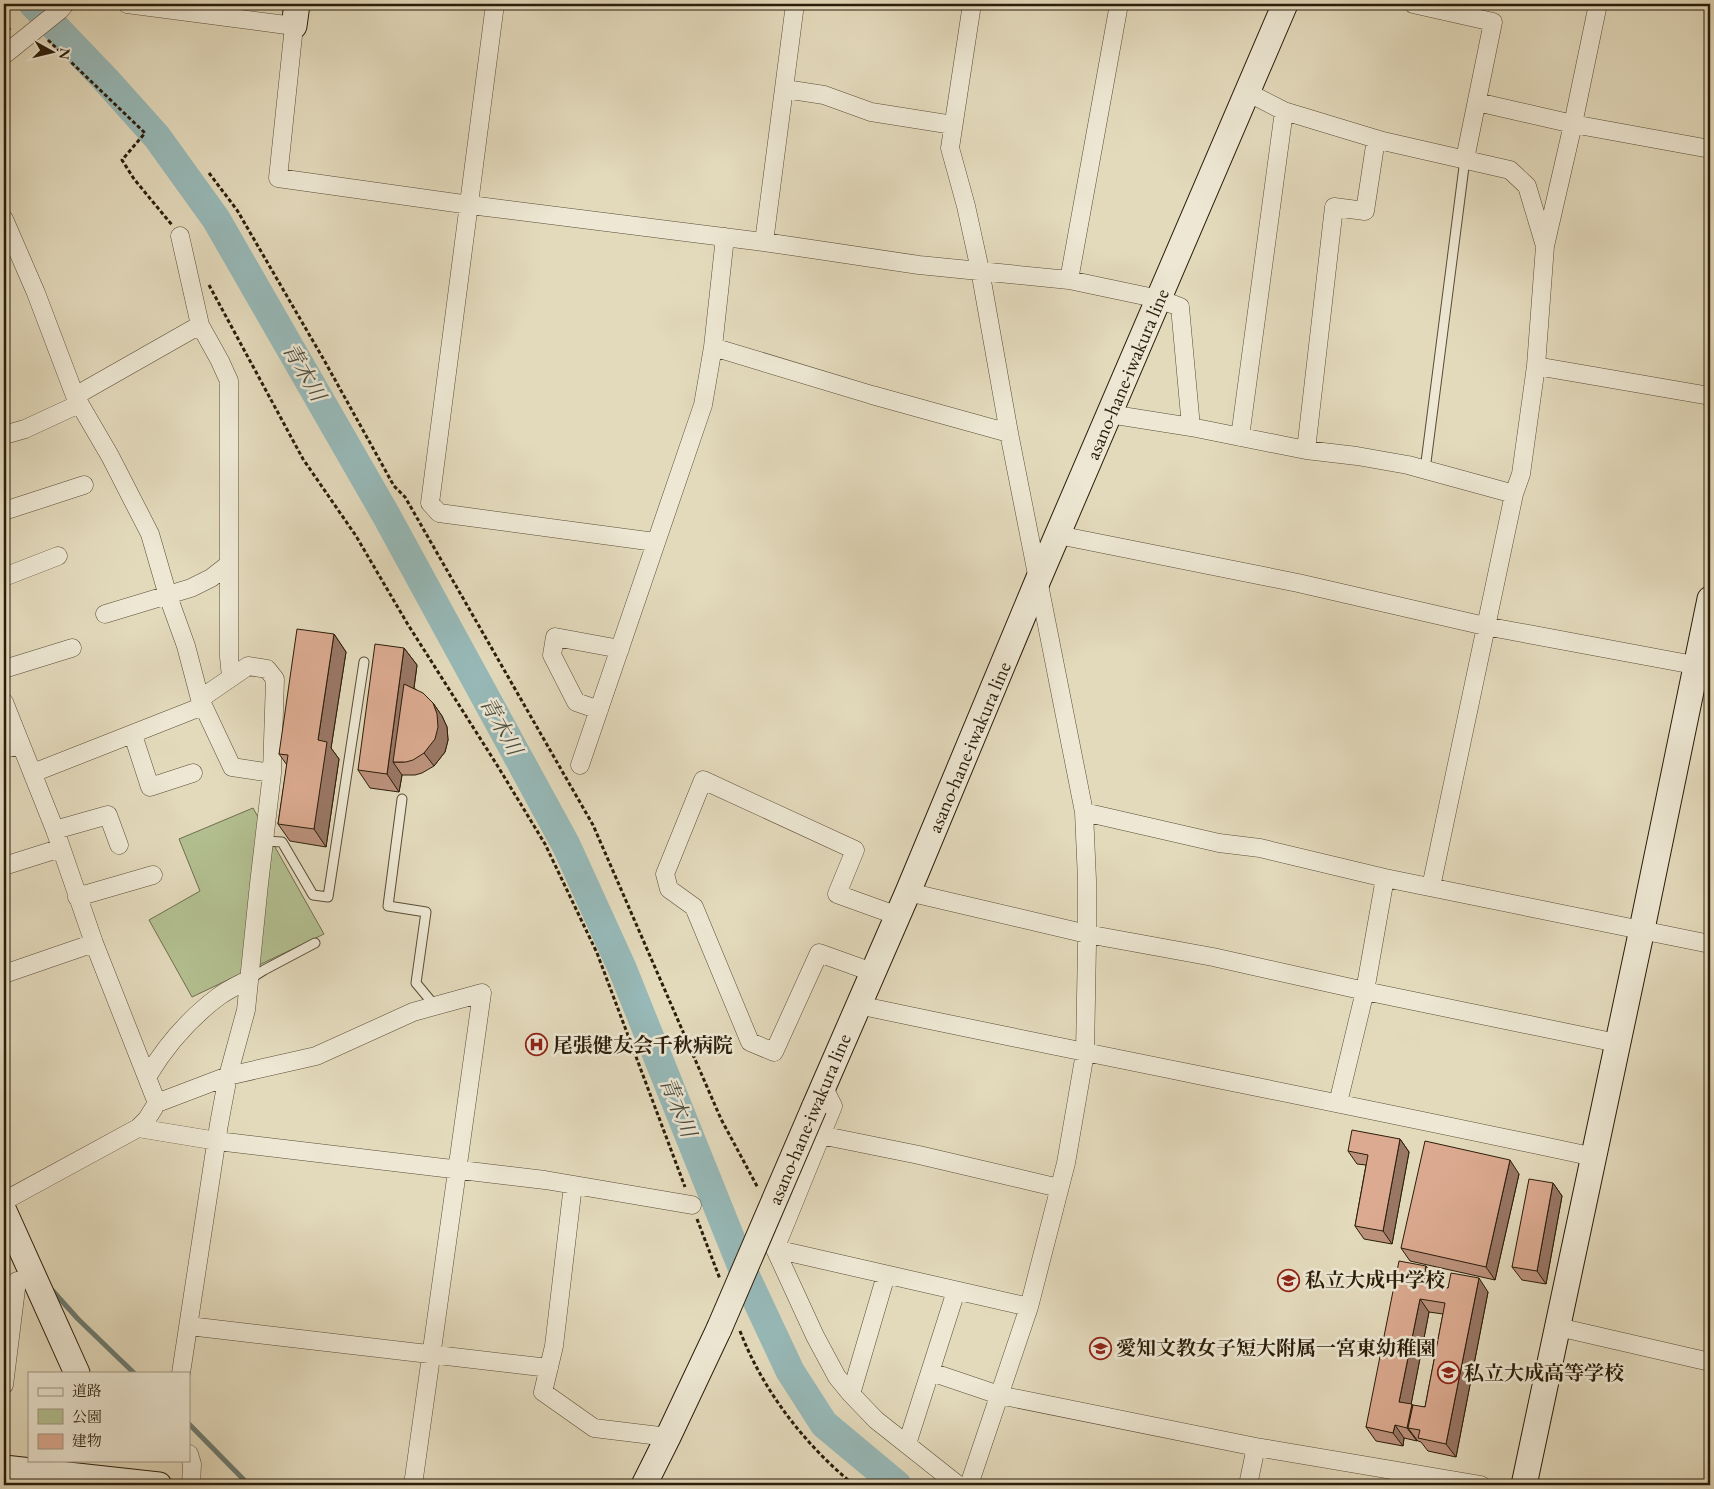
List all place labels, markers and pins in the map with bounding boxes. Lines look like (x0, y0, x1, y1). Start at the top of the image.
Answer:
place label: 尾張健友会千秋病院 (553, 1032, 733, 1058)
hospital icon: 尾張健友会千秋病院 (525, 1033, 549, 1057)
place label: 私立大成中学校 (1305, 1267, 1445, 1293)
school or university icon: 私立大成中学校 (1277, 1268, 1301, 1292)
place label: 愛知文教女子短大附属一宮東幼稚園 (1116, 1335, 1436, 1361)
school or university icon: 愛知文教女子短大附属一宮東幼稚園 (1088, 1336, 1112, 1360)
place label: 私立大成高等学校 (1464, 1360, 1624, 1386)
school or university icon: 私立大成高等学校 (1436, 1361, 1460, 1385)

